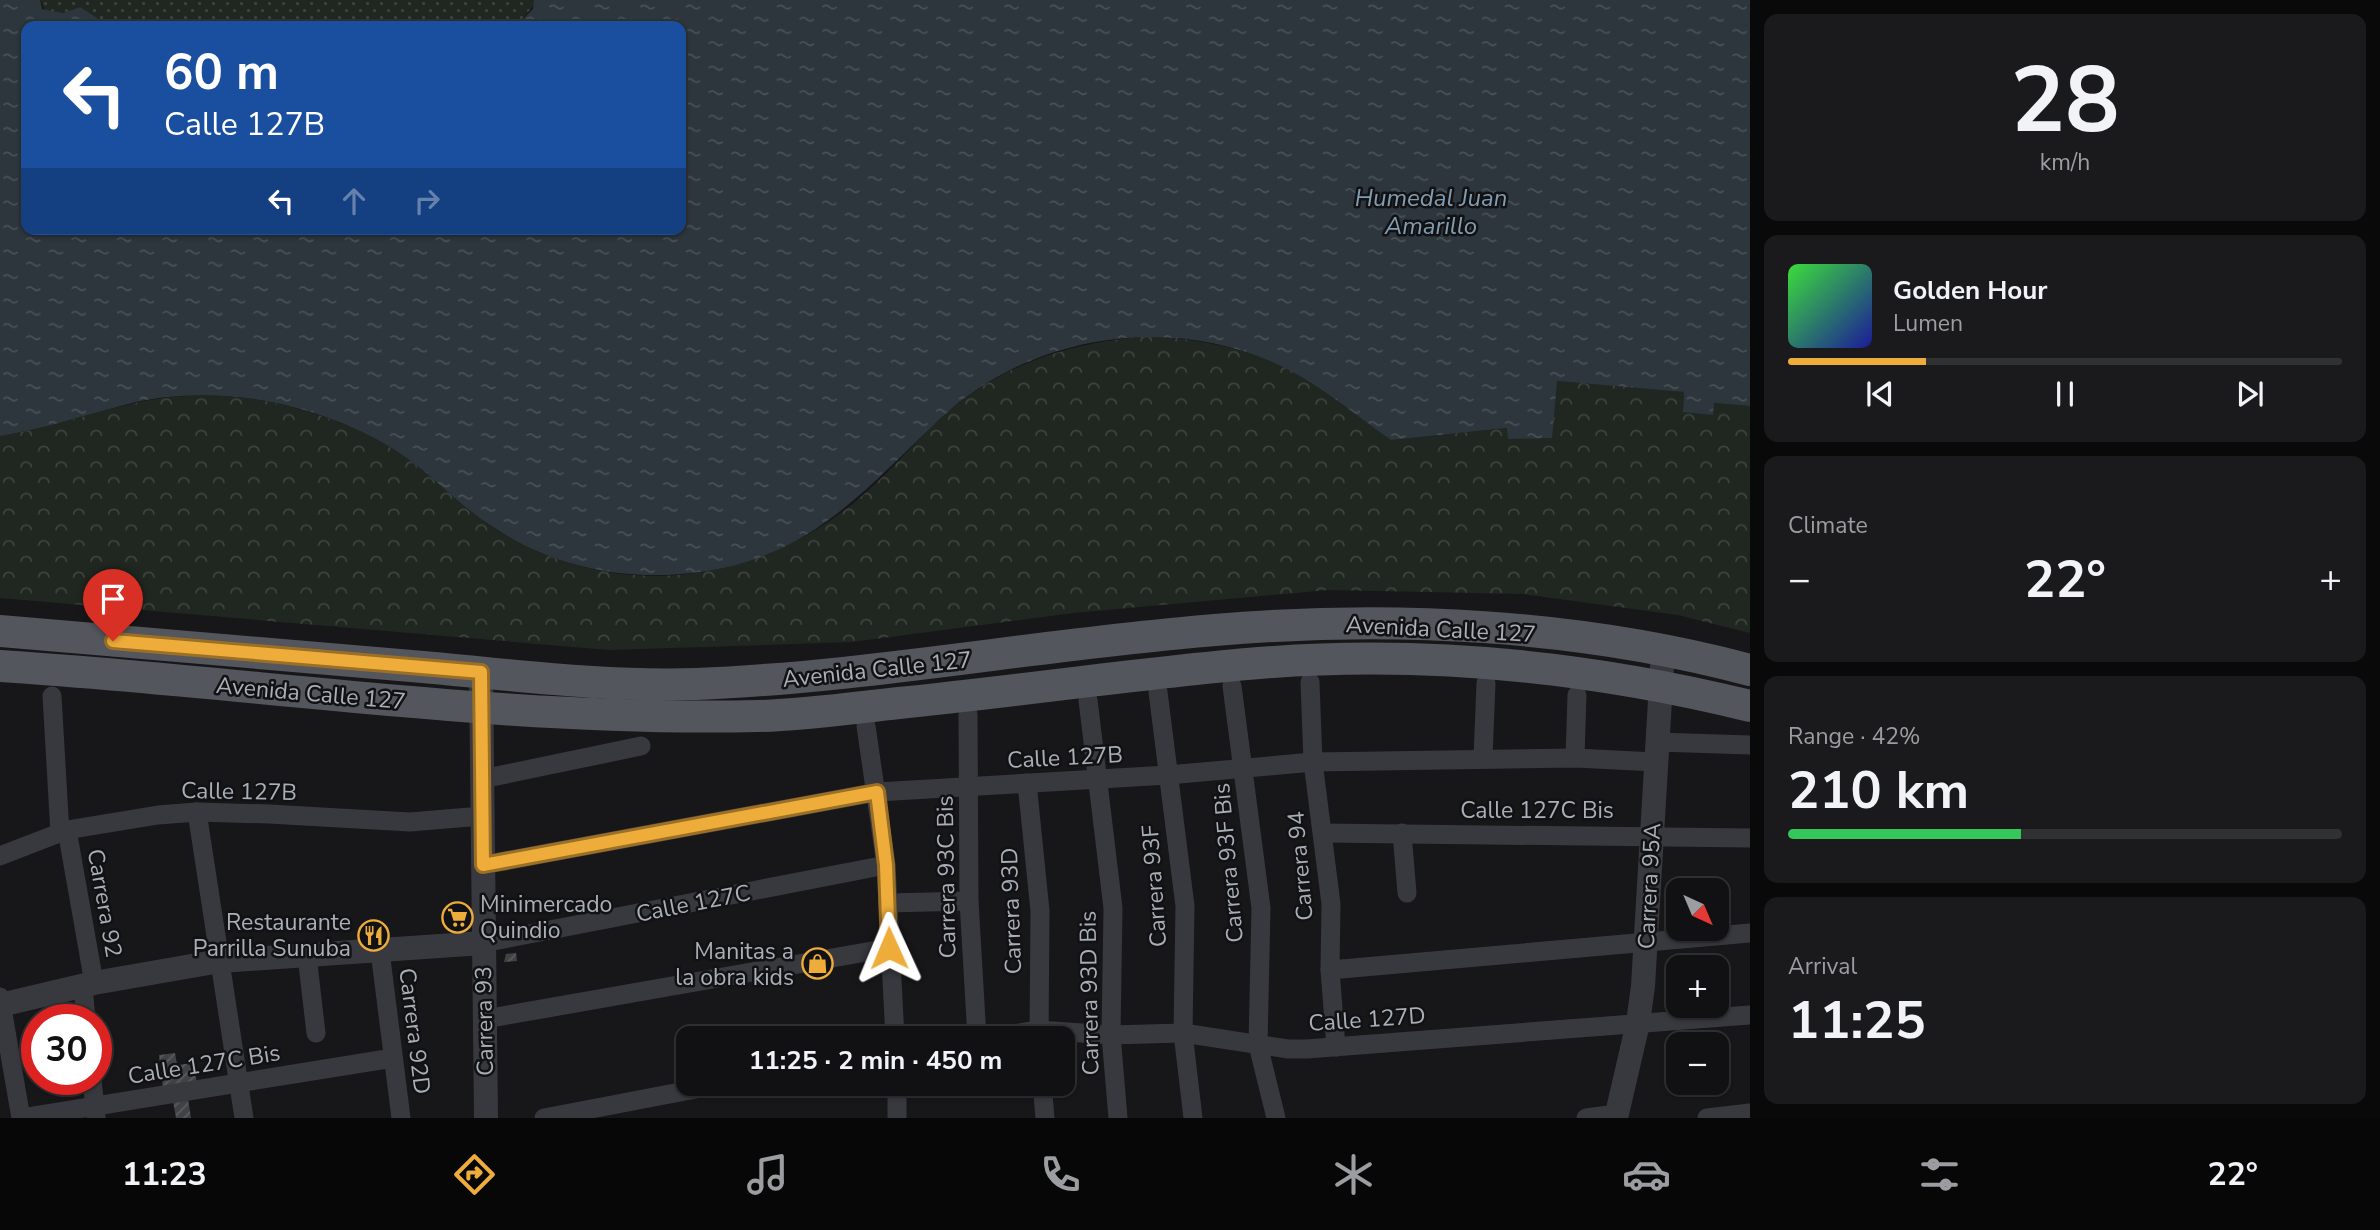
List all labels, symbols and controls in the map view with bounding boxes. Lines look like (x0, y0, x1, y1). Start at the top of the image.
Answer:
text: 60 m (164, 39, 279, 106)
text: 28 (2010, 39, 2120, 163)
icon: left (49, 49, 140, 140)
text: Calle 127B (164, 103, 325, 146)
text: km/h (2040, 147, 2090, 178)
icon: left (262, 182, 300, 220)
icon: ahead (335, 182, 373, 220)
icon: right (408, 182, 446, 220)
water label: Humedal Juan Amarillo (1355, 182, 1507, 242)
text: Golden Hour (1893, 273, 2048, 308)
text: Lumen (1893, 308, 1963, 339)
icon: previous (1861, 375, 1899, 413)
icon: pause (2046, 375, 2084, 413)
icon: next (2231, 375, 2269, 413)
text: Climate (1788, 510, 1868, 541)
text: 22° (2024, 544, 2106, 615)
text: − (1788, 554, 1811, 605)
text: + (2319, 554, 2342, 605)
pin (83, 569, 143, 641)
icon: arrive (94, 580, 132, 618)
street label: Avenida Calle 127 (1345, 609, 1537, 650)
street label: Avenida Calle 127 (781, 644, 973, 695)
street label: Avenida Calle 127 (215, 670, 407, 717)
text: Range · 42% (1788, 721, 1920, 752)
street label: Calle 127B (1006, 739, 1124, 776)
text: 210 km (1788, 755, 1969, 826)
street label: Calle 127B (181, 775, 297, 808)
street label: Carrera 93F Bis (1206, 782, 1251, 944)
street label: Carrera 93C Bis (930, 795, 963, 959)
street label: Calle 127C Bis (1460, 795, 1614, 826)
street label: Carrera 94 (1280, 810, 1321, 922)
street label: Carrera 95A (1631, 822, 1668, 950)
street label: Carrera 93F (1135, 824, 1174, 948)
street label: Carrera 92 (80, 846, 129, 960)
street label: Carrera 93D (994, 847, 1029, 975)
street label: Calle 127C (633, 877, 753, 930)
north arrow (1666, 878, 1729, 942)
map controls (1666, 878, 1729, 1095)
place label: Minimercado Quindio (480, 889, 612, 946)
supermarket icon: Minimercado Quindio (440, 900, 474, 934)
place label: Restaurante Parrilla Sunuba (193, 907, 351, 964)
street label: Carrera 93D Bis (1073, 910, 1106, 1076)
position arrow (852, 911, 926, 985)
restaurant icon: Restaurante Parrilla Sunuba (357, 918, 391, 952)
place label: Manitas a la obra kids (675, 936, 794, 993)
shop icon: Manitas a la obra kids (800, 947, 834, 981)
text: Arrival (1788, 951, 1857, 982)
button: + (1666, 955, 1729, 1018)
street label: Carrera 92D (391, 966, 438, 1096)
street label: Carrera 93 (468, 966, 501, 1076)
text: 11:25 (1788, 985, 1926, 1056)
street label: Calle 127D (1307, 1000, 1427, 1039)
speed limit sign: 30 (21, 1004, 112, 1095)
button: − (1666, 1032, 1729, 1095)
street label: Calle 127C Bis (126, 1037, 282, 1092)
text: 11:25 · 2 min · 450 m (749, 1043, 1002, 1078)
icon: directions (450, 1150, 499, 1199)
icon: music (743, 1150, 792, 1199)
icon: phone (1036, 1150, 1085, 1199)
icon: climate (1329, 1150, 1378, 1199)
icon: car (1622, 1150, 1671, 1199)
icon: filters (1915, 1150, 1964, 1199)
text: 11:23 (122, 1153, 207, 1196)
text: 22° (2207, 1153, 2258, 1196)

